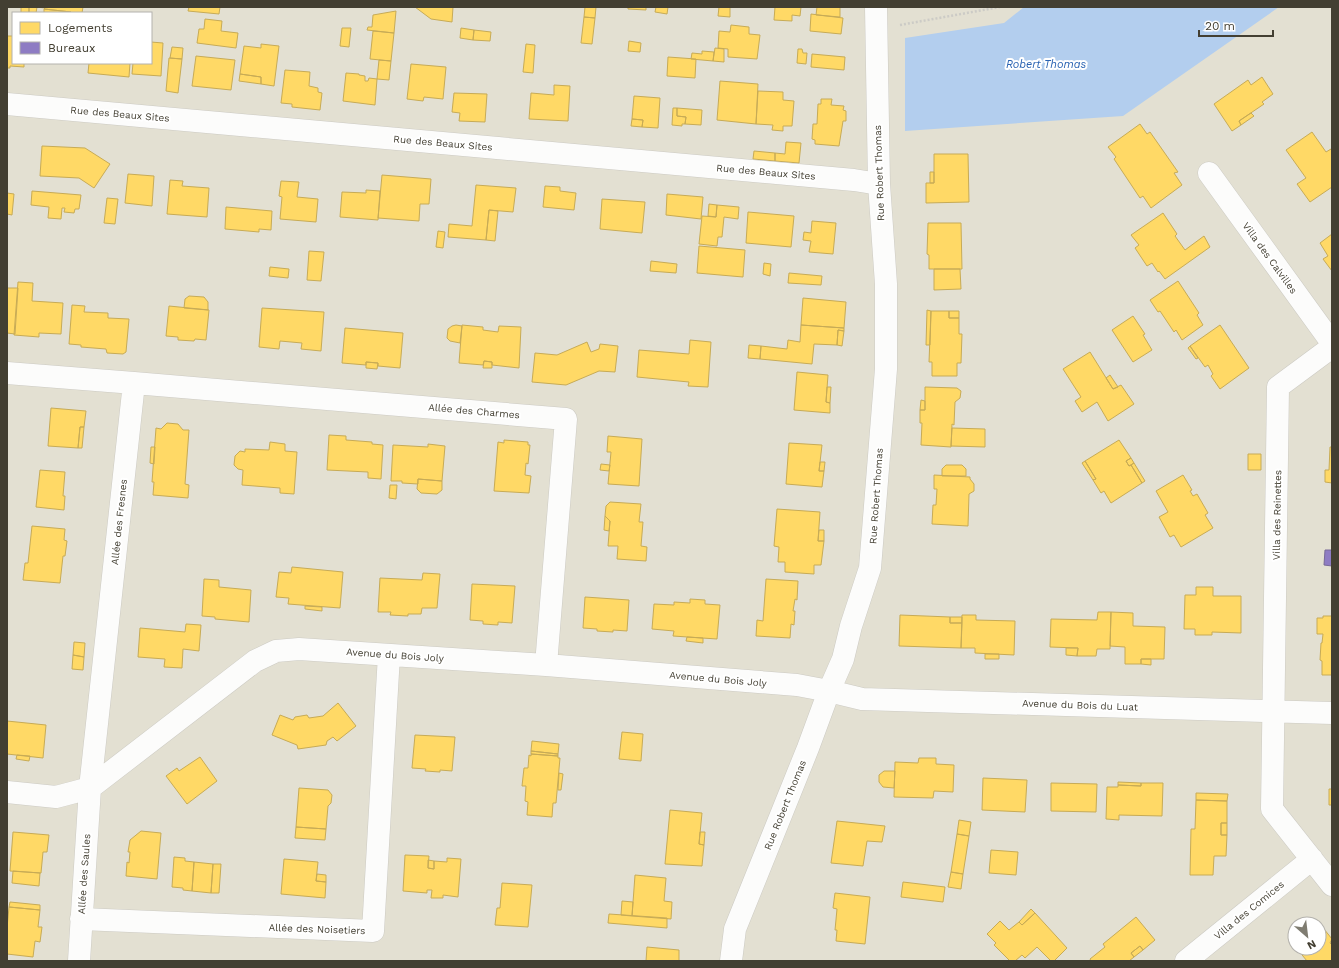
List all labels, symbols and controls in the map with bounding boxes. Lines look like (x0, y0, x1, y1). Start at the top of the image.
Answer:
legend (12, 12, 152, 64)
scale bar (1199, 12, 1273, 38)
text: 20 m (1205, 19, 1235, 33)
text: Logements (48, 21, 113, 35)
text: Bureaux (48, 41, 95, 55)
water label: Robert Thomas (1006, 58, 1086, 71)
street label: Rue des Beaux Sites (70, 104, 170, 124)
street label: Rue Robert Thomas (872, 125, 886, 221)
street label: Rue des Beaux Sites (393, 133, 493, 153)
street label: Rue des Beaux Sites (716, 162, 816, 182)
street label: Villa des Calvilles (1241, 220, 1299, 296)
street label: Allée des Charmes (428, 402, 520, 420)
street label: Rue Robert Thomas (867, 448, 885, 544)
street label: Villa des Reinettes (1271, 470, 1283, 560)
street label: Allée des Fresnes (109, 479, 129, 565)
street label: Avenue du Bois Joly (346, 646, 445, 664)
street label: Avenue du Bois Joly (669, 669, 768, 689)
street label: Avenue du Bois du Luat (1022, 697, 1139, 713)
street label: Rue Robert Thomas (762, 758, 808, 852)
street label: Allée des Saules (76, 833, 92, 915)
street label: Villa des Comices (1212, 879, 1286, 941)
north arrow (1287, 916, 1327, 956)
street label: Allée des Noisetiers (268, 922, 366, 936)
text: N (1305, 937, 1318, 952)

